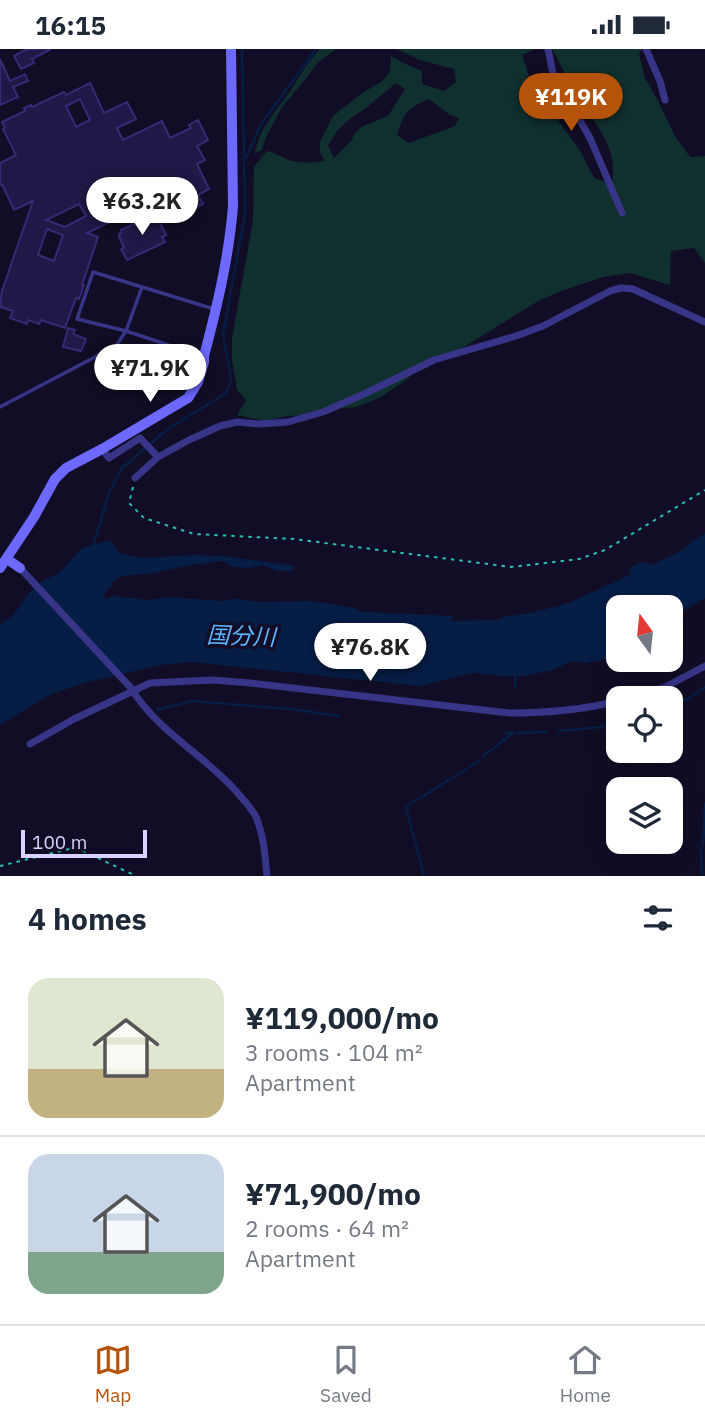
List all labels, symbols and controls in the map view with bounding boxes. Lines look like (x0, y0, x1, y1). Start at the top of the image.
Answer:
text: 16:15 (35, 8, 106, 42)
pin: ¥119K (522, 73, 620, 133)
text: ¥119K (535, 81, 607, 111)
pin: ¥63.2K (85, 177, 199, 237)
text: ¥63.2K (102, 185, 182, 215)
pin: ¥71.9K (93, 345, 207, 404)
text: ¥71.9K (110, 352, 190, 382)
north arrow (606, 595, 682, 672)
map controls (606, 595, 683, 854)
water label: 国分川 (206, 619, 279, 651)
pin: ¥76.8K (313, 623, 427, 683)
text: ¥76.8K (330, 631, 410, 661)
button: locate (606, 686, 683, 763)
button: layers (606, 777, 683, 854)
scale bar (21, 827, 147, 859)
text: 100 m (32, 830, 87, 854)
text: 4 homes (28, 899, 147, 938)
icon: filters (639, 899, 677, 937)
text: ¥119,000/mo (245, 998, 439, 1037)
icon: home (84, 1006, 168, 1090)
text: 3 rooms · 104 m² (245, 1037, 423, 1067)
text: Apartment (245, 1067, 356, 1097)
text: ¥71,900/mo (245, 1174, 421, 1213)
icon: home (84, 1182, 168, 1266)
text: 2 rooms · 64 m² (245, 1213, 409, 1243)
text: Apartment (245, 1243, 356, 1273)
tab: Map (94, 1341, 132, 1407)
tab: Saved (320, 1341, 372, 1407)
tab: Home (560, 1341, 611, 1407)

